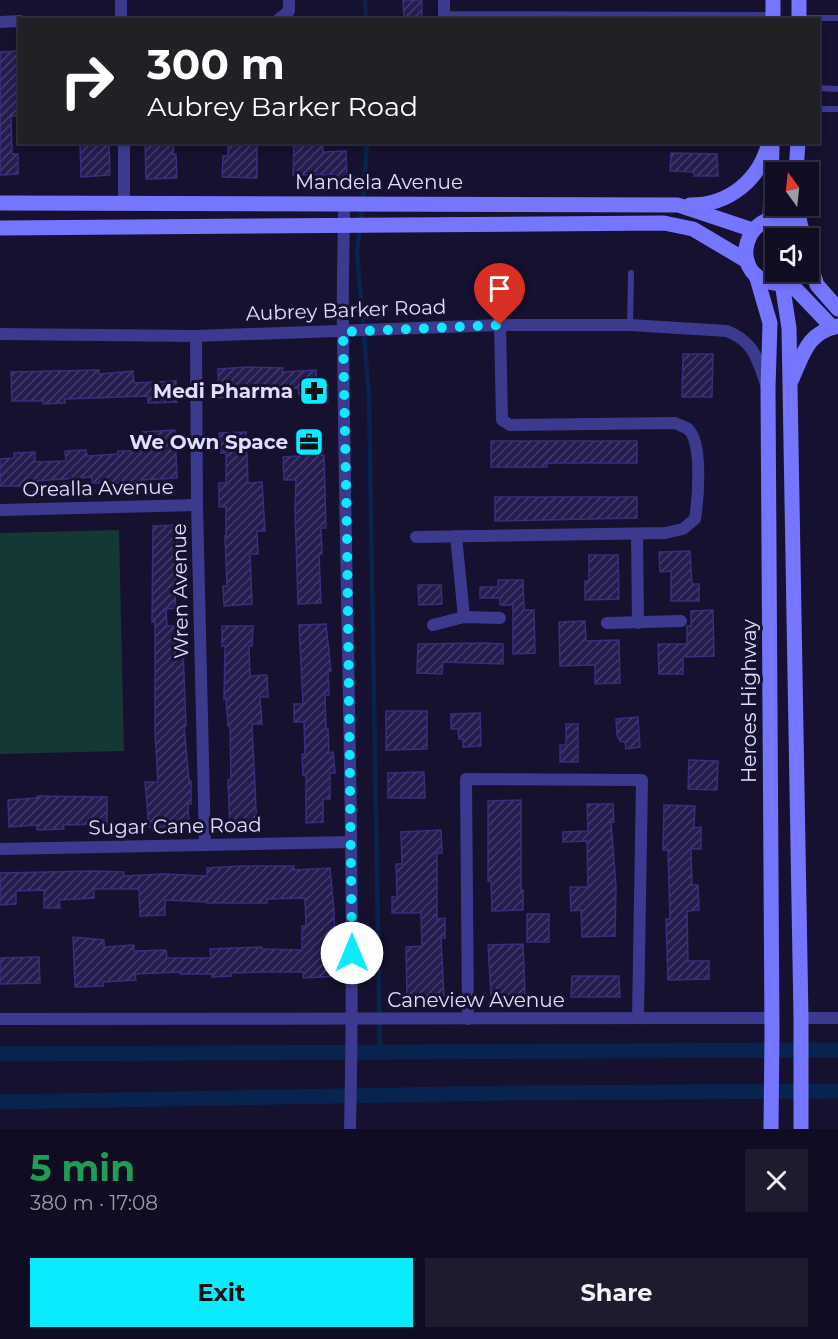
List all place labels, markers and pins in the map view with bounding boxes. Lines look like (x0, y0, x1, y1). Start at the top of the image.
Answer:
pin (474, 263, 525, 325)
pharmacy icon: Medi Pharma (298, 375, 330, 407)
place label: Medi Pharma (153, 379, 293, 403)
office icon: We Own Space (293, 426, 325, 458)
place label: We Own Space (129, 430, 288, 454)

